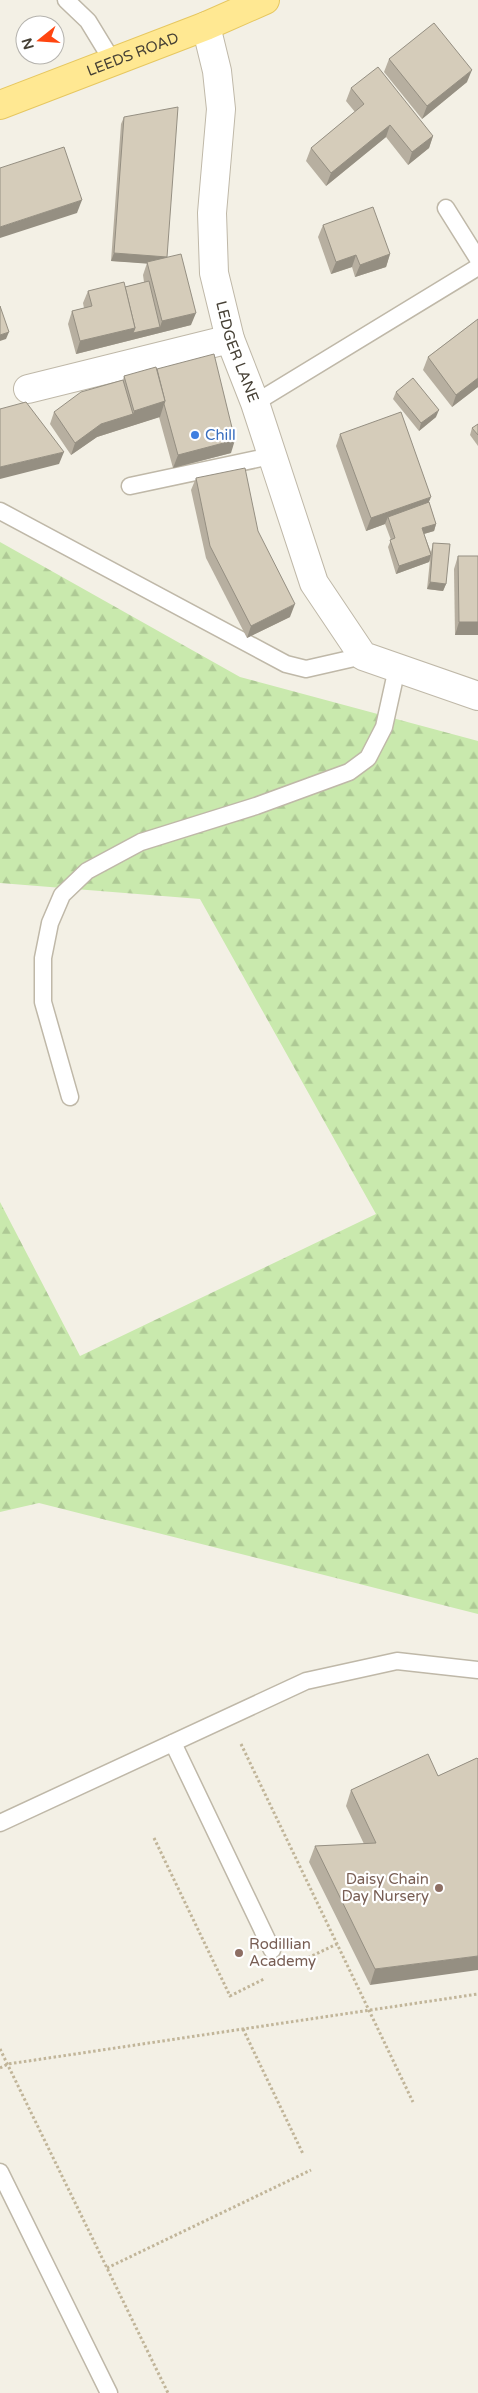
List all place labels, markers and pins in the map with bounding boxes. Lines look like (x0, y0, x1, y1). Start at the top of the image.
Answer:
place label: Chill (205, 426, 236, 444)
marker: Chill (189, 429, 201, 441)
place label: Daisy Chain Day Nursery (341, 1870, 429, 1905)
marker: Daisy Chain Day Nursery (433, 1882, 445, 1894)
place label: Rodillian Academy (249, 1935, 316, 1970)
marker: Rodillian Academy (233, 1947, 245, 1959)

